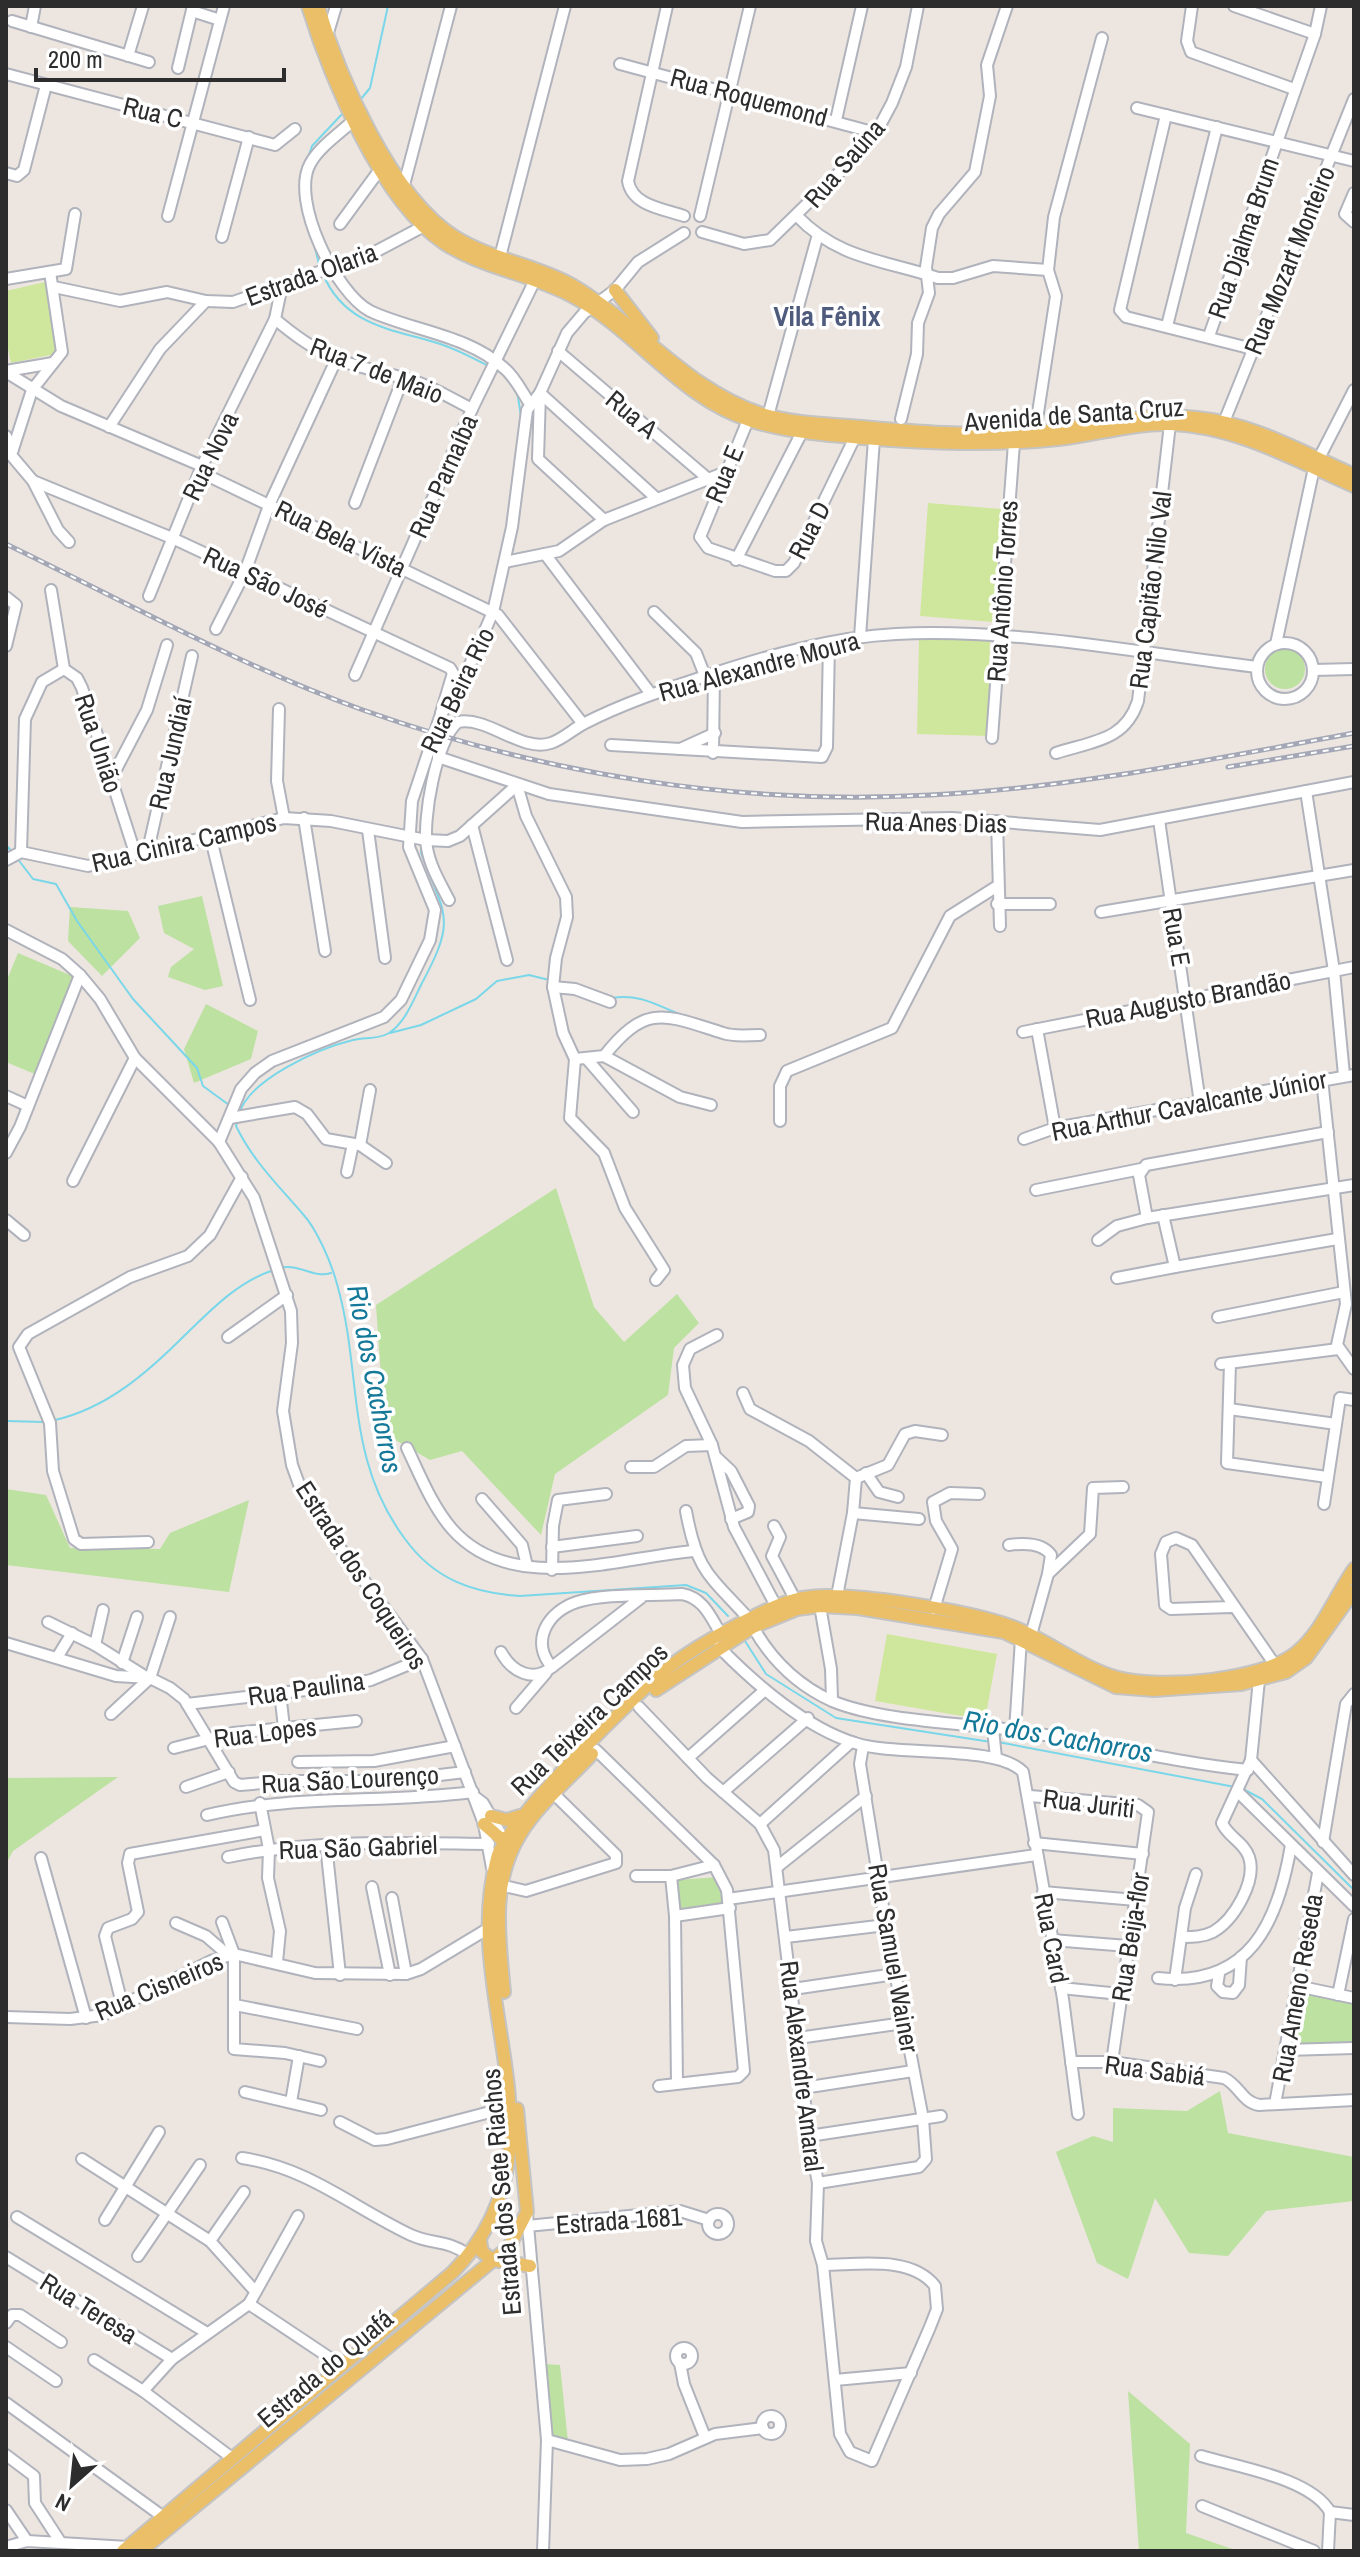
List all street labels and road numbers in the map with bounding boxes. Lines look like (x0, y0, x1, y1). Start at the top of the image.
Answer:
street label: Rua Roquemond (667, 59, 831, 135)
street label: Rua C (119, 88, 187, 136)
street label: Rua Saúna (796, 111, 892, 215)
street label: Rua Djalma Brum (1199, 153, 1287, 323)
street label: Rua Mozart Monteiro (1235, 161, 1343, 359)
street label: Estrada Olaria (240, 234, 382, 314)
street label: Rua 7 de Maio (305, 329, 449, 411)
street label: Rua A (599, 382, 666, 447)
street label: Avenida de Santa Cruz (962, 389, 1185, 439)
street label: Rua Nova (173, 406, 247, 506)
street label: Rua Parnaíba (400, 409, 486, 543)
street label: Rua E (696, 440, 752, 508)
street label: Rua Capitão Nilo Val (1121, 489, 1179, 691)
street label: Rua Bela Vista (270, 491, 413, 585)
street label: Rua D (780, 495, 838, 565)
street label: Rua Antônio Torres (978, 499, 1026, 683)
street label: Rua São José (198, 538, 334, 626)
street label: Rua Beira Rio (412, 622, 502, 758)
street label: Rua Alexandre Moura (655, 622, 863, 710)
street label: Rua União (67, 689, 131, 797)
street label: Rua Jundiaí (140, 692, 200, 813)
street label: Rua Anes Dias (865, 803, 1007, 841)
street label: Rua Cinira Campos (88, 804, 280, 880)
street label: Rua E (1155, 905, 1199, 969)
street label: Rua Augusto Brandão (1082, 962, 1294, 1036)
street label: Rua Arthur Cavalcante Júnior (1048, 1061, 1330, 1149)
street label: Estrada dos Coqueiros (288, 1474, 436, 1676)
street label: Rua Teixeira Campos (503, 1635, 675, 1803)
street label: Rua Paulina (245, 1662, 367, 1713)
street label: Rua Lopes (212, 1708, 318, 1756)
street label: Rua São Lourenço (260, 1757, 440, 1801)
street label: Rua Juriti (1041, 1780, 1137, 1826)
street label: Rua São Gabriel (278, 1827, 438, 1867)
street label: Rua Samuel Wainer (860, 1861, 928, 2055)
street label: Rua Beija-flor (1103, 1870, 1157, 2004)
street label: Rua Card (1026, 1890, 1078, 1986)
street label: Rua Ameno Reseda (1263, 1891, 1331, 2085)
street label: Rua Cisneiros (89, 1943, 229, 2029)
street label: Rua Alexandre Amaral (772, 1959, 832, 2173)
street label: Rua Sabiá (1103, 2046, 1207, 2094)
street label: Estrada dos Sete Riachos (473, 2067, 529, 2317)
street label: Estrada 1681 (555, 2198, 684, 2242)
street label: Rua Teresa (34, 2264, 144, 2352)
street label: Estrada do Quafá (250, 2301, 400, 2435)

